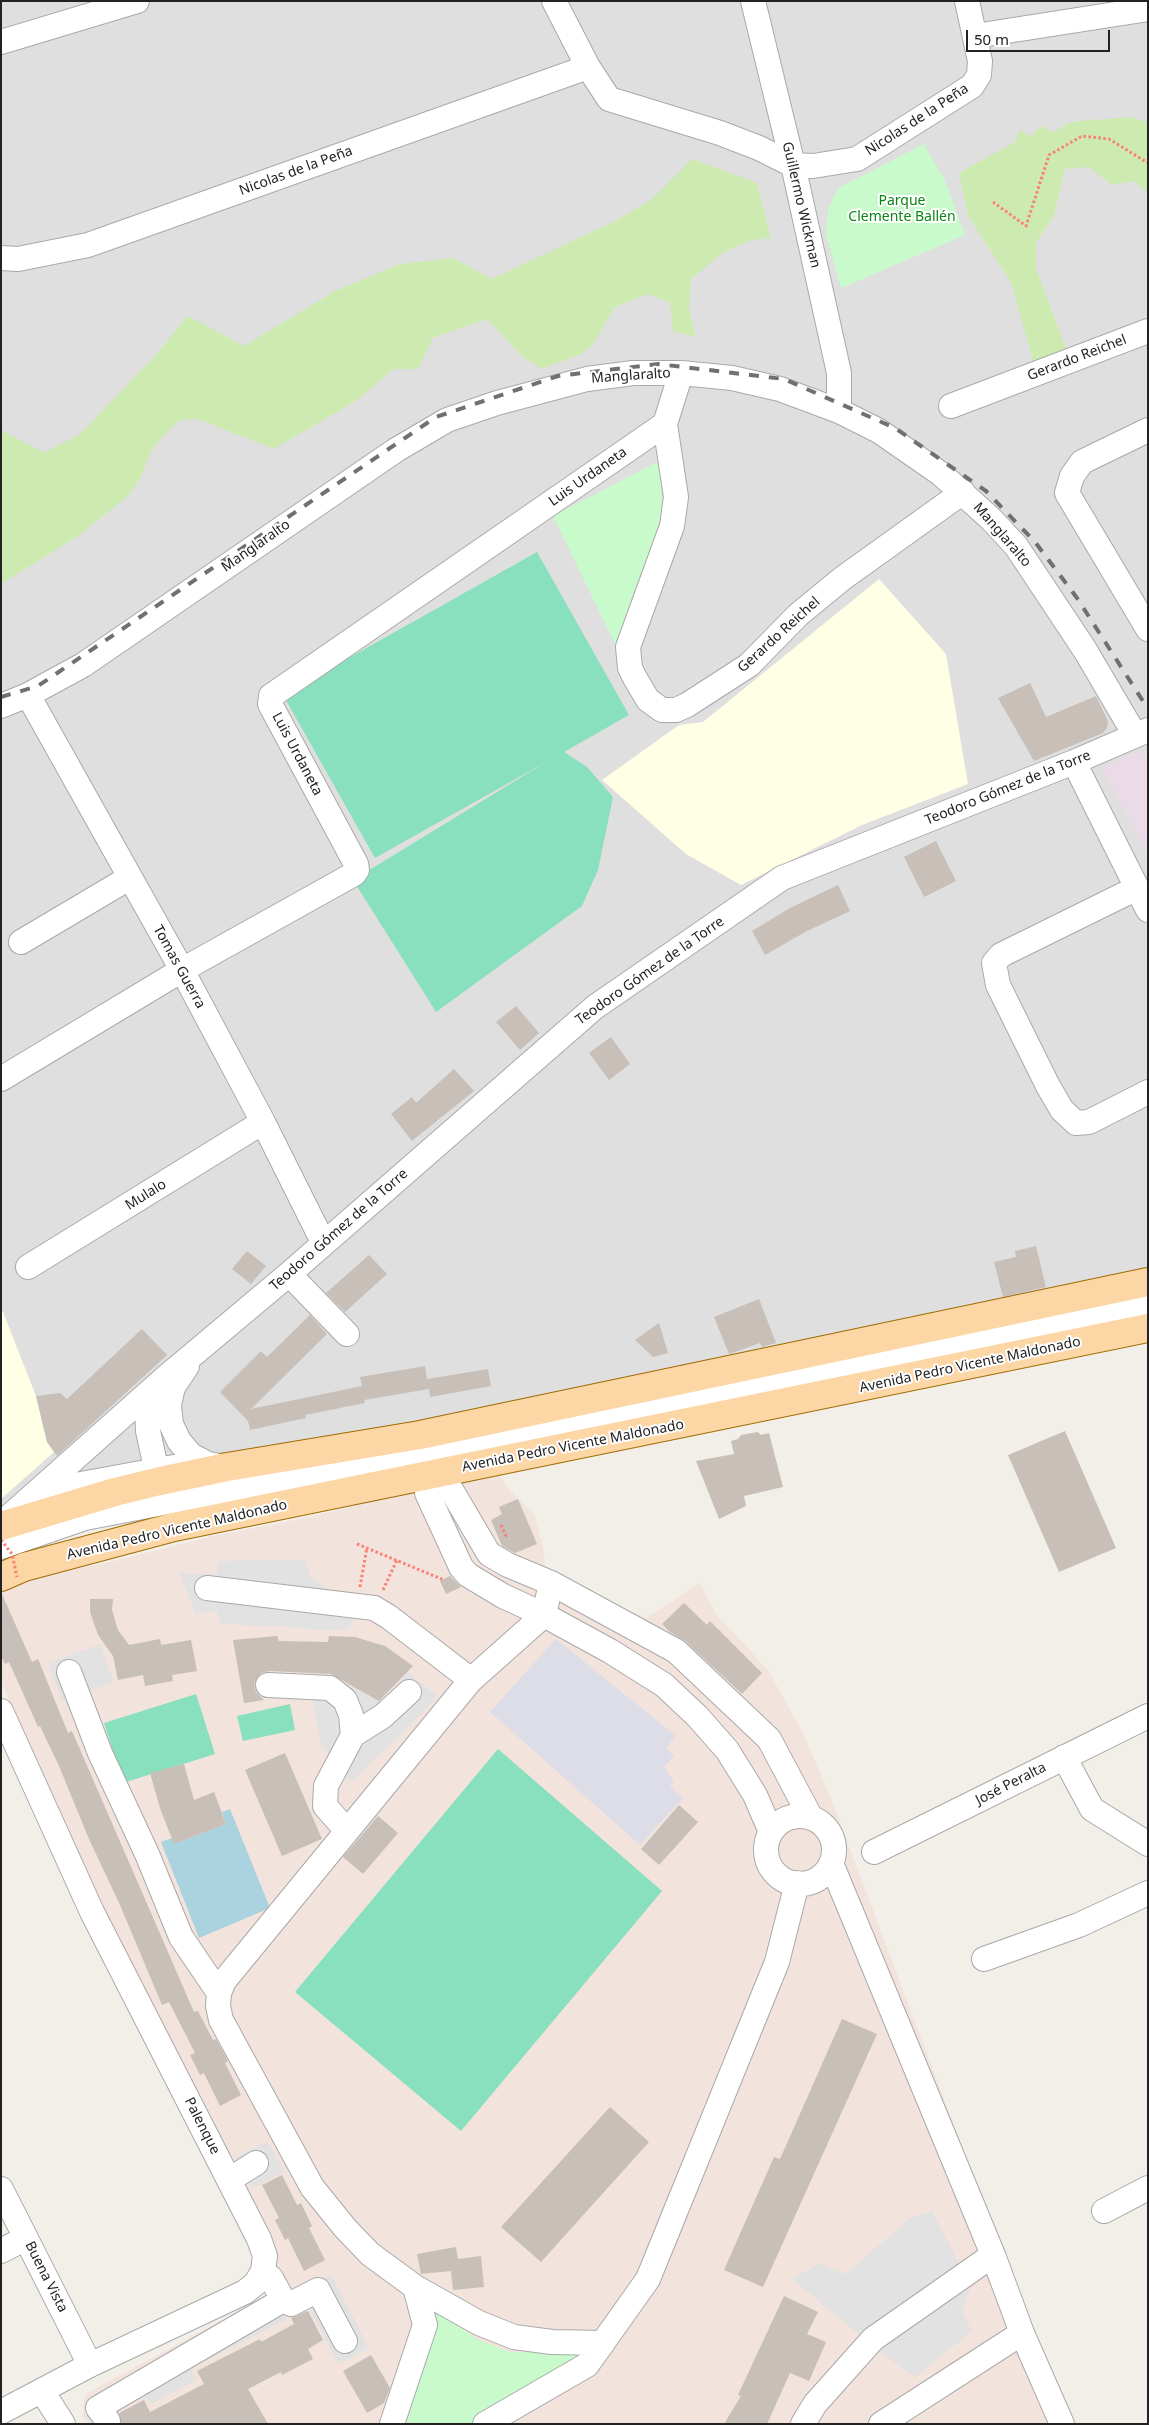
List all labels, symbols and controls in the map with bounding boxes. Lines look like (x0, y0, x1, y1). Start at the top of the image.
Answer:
scale bar (969, 20, 1113, 52)
text: 50 m (974, 29, 1009, 49)
street label: Nicolas de la Peña (862, 80, 972, 160)
street label: Guillermo Wickman (778, 140, 824, 270)
street label: Nicolas de la Peña (237, 143, 355, 199)
park label: Parque Clemente Ballén (848, 193, 956, 226)
street label: Gerardo Reichel (1025, 331, 1129, 385)
street label: Manglaralto (591, 365, 671, 387)
street label: Luis Urdaneta (546, 444, 630, 510)
street label: Manglaralto (969, 499, 1035, 571)
street label: Manglaralto (219, 516, 293, 576)
street label: Gerardo Reichel (734, 594, 824, 676)
street label: Luis Urdaneta (268, 710, 326, 798)
street label: Teodoro Gómez de la Torre (923, 747, 1093, 829)
street label: Teodoro Gómez de la Torre (573, 913, 727, 1029)
street label: Tomas Guerra (149, 923, 209, 1011)
street label: Teodoro Gómez de la Torre (267, 1166, 411, 1294)
street label: Mulalo (123, 1176, 169, 1214)
street label: Avenida Pedro Vicente Maldonado (858, 1333, 1082, 1397)
street label: Avenida Pedro Vicente Maldonado (461, 1416, 685, 1476)
street label: Avenida Pedro Vicente Maldonado (65, 1496, 289, 1564)
street label: José Peralta (973, 1759, 1049, 1809)
street label: Palenque (181, 2095, 223, 2157)
street label: Buena Vista (21, 2239, 71, 2315)

